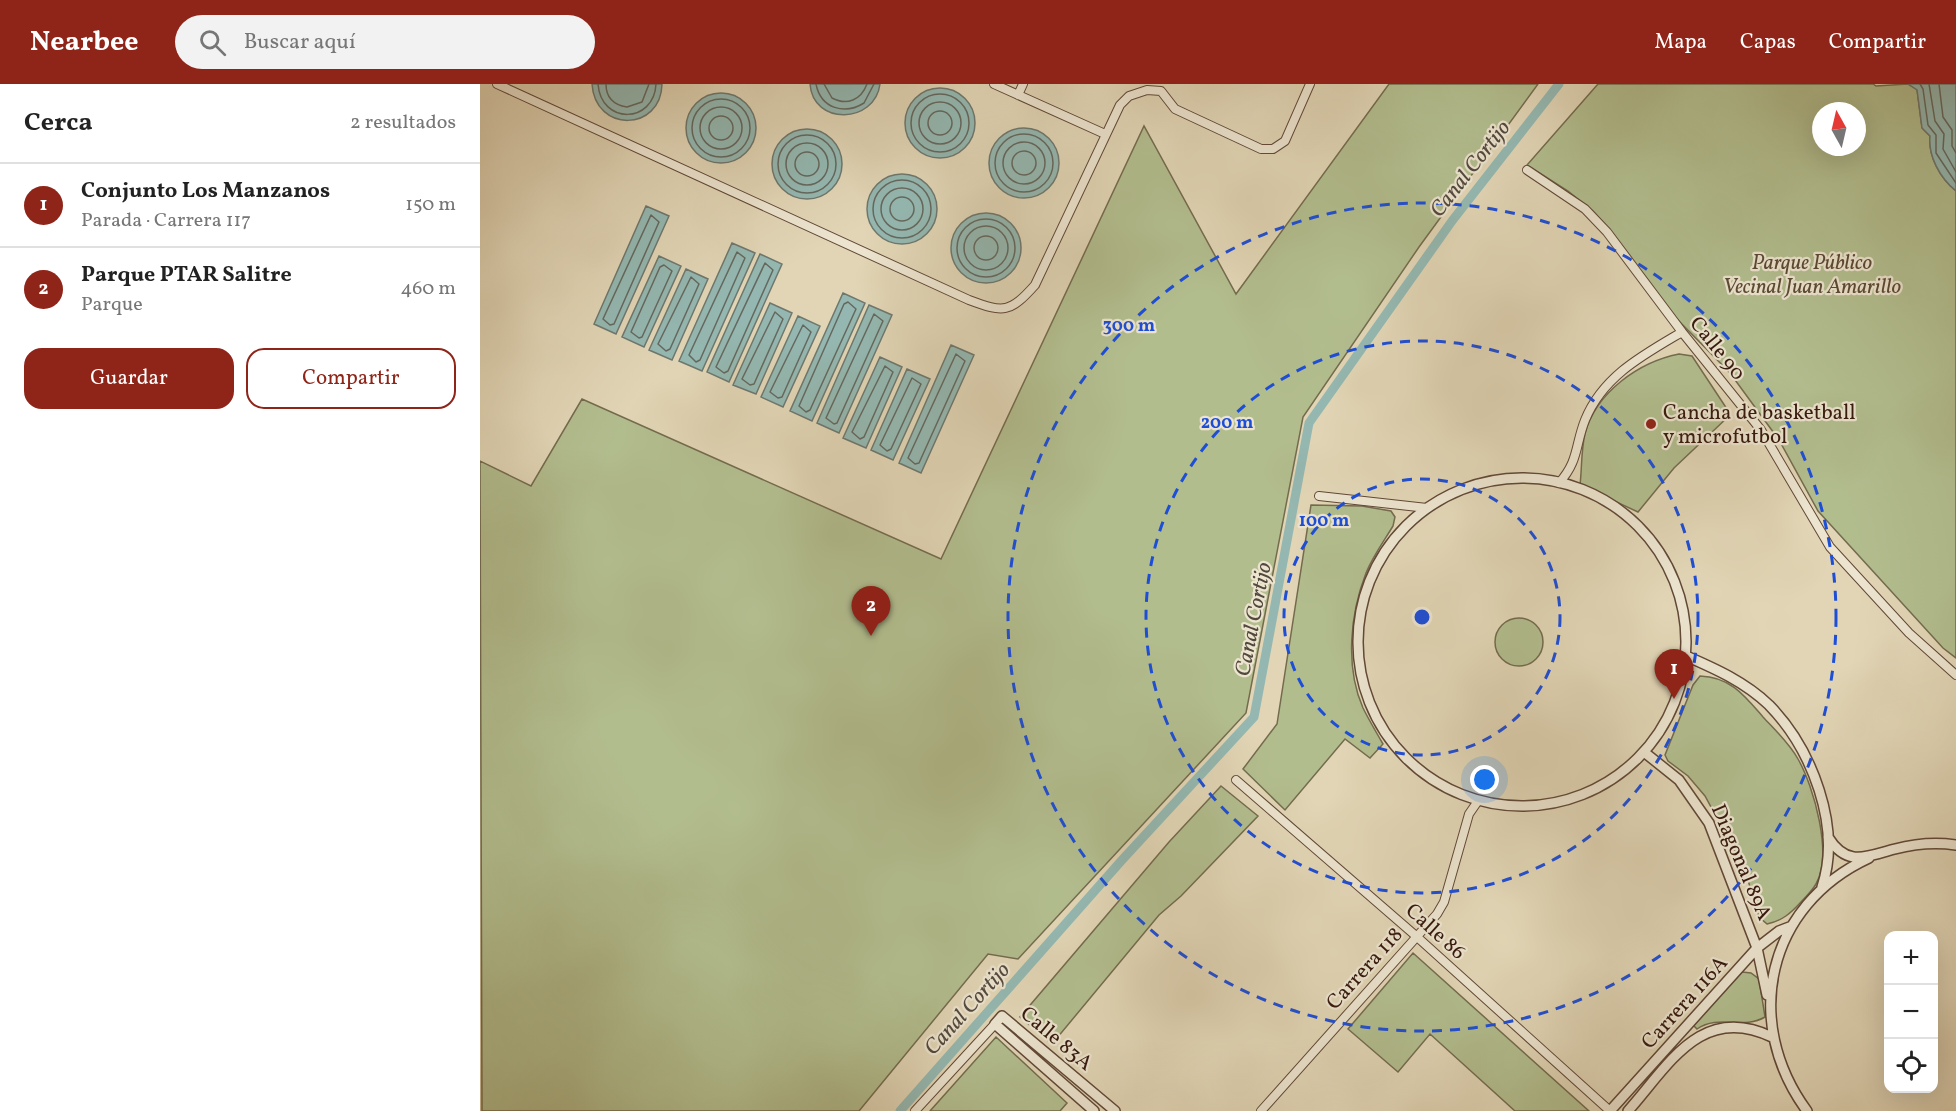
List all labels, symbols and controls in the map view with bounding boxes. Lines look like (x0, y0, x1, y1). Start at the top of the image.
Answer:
search box (175, 15, 595, 69)
text: Nearbee (30, 23, 139, 62)
icon: search (196, 26, 229, 59)
text: Buscar aquí (244, 27, 356, 58)
text: Mapa (1655, 28, 1707, 57)
text: Capas (1740, 28, 1796, 57)
text: Compartir (1829, 28, 1926, 57)
north arrow (1812, 102, 1866, 156)
text: Cerca (24, 105, 93, 141)
text: 2 resultados (350, 109, 456, 137)
water label: Canal Cortijo (1423, 114, 1519, 225)
text: Conjunto Los Manzanos (81, 176, 330, 207)
text: 1 (39, 191, 48, 219)
text: 150 m (405, 191, 456, 219)
text: Parada · Carrera 117 (81, 207, 251, 235)
park label: Parque Público Vecinal Juan Amarillo (1723, 249, 1902, 302)
text: Parque PTAR Salitre (81, 260, 292, 291)
text: 2 (38, 275, 49, 303)
text: 460 m (400, 275, 456, 303)
text: Parque (81, 291, 143, 319)
street label: Calle 90 (1682, 311, 1752, 387)
text: 300 m (1103, 314, 1155, 339)
button: Guardar (24, 348, 234, 409)
button: Compartir (246, 348, 456, 409)
place label: Cancha de basketball y microfutbol (1663, 399, 1856, 452)
text: 200 m (1201, 411, 1253, 436)
marker: Cancha de basketball y microfutbol (1644, 417, 1658, 431)
text: 100 m (1299, 509, 1349, 534)
water label: Canal Cortijo (1228, 560, 1281, 679)
pin: 2 (852, 586, 890, 636)
centre of rings (1412, 607, 1432, 627)
pin: 1 (1654, 650, 1694, 699)
your location (1470, 765, 1499, 794)
street label: Diagonal 89A (1703, 800, 1778, 925)
street label: Calle 86 (1398, 897, 1472, 967)
street label: Carrera 118 (1320, 921, 1410, 1017)
map controls (1884, 931, 1938, 1093)
button: + (1884, 931, 1938, 985)
street label: Carrera 116A (1635, 950, 1735, 1056)
water label: Canal Cortijo (918, 956, 1018, 1063)
button: − (1884, 985, 1938, 1039)
street label: Calle 83A (1013, 1000, 1099, 1078)
button: locate (1884, 1039, 1938, 1093)

